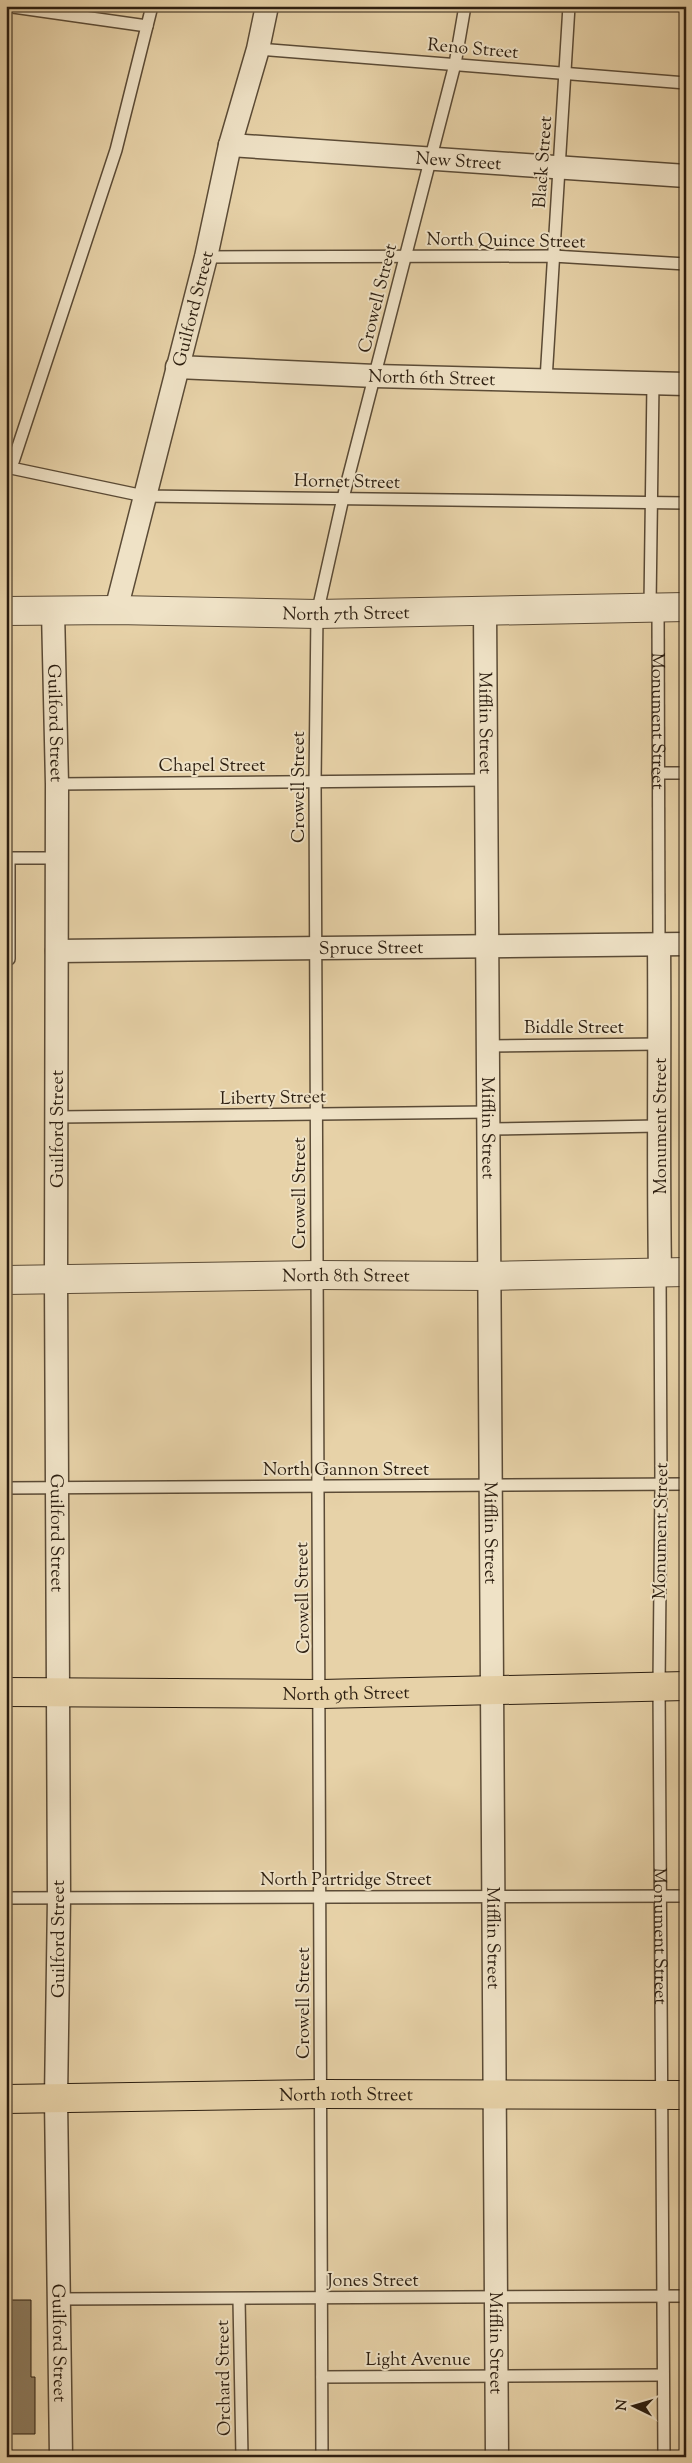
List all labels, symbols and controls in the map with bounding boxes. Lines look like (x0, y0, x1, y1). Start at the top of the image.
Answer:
street label: Reno Street (426, 33, 519, 67)
street label: Black Street (528, 115, 560, 209)
street label: New Street (415, 147, 502, 178)
street label: North Quince Street (426, 228, 586, 256)
street label: Crowell Street (353, 241, 405, 356)
street label: Guilford Street (168, 249, 222, 370)
street label: North 6th Street (368, 365, 496, 394)
street label: Hornet Street (294, 469, 400, 497)
street label: North 7th Street (282, 601, 410, 629)
street label: Monument Street (643, 652, 670, 790)
street label: Guilford Street (39, 664, 68, 782)
street label: Mifflin Street (470, 672, 497, 774)
street label: Crowell Street (287, 731, 313, 843)
street label: Chapel Street (159, 754, 265, 780)
street label: Spruce Street (318, 936, 424, 963)
street label: Biddle Street (524, 1016, 624, 1042)
street label: Monument Street (649, 1058, 675, 1194)
street label: Guilford Street (46, 1070, 72, 1188)
street label: Mifflin Street (473, 1077, 500, 1179)
street label: Liberty Street (220, 1085, 326, 1113)
street label: Crowell Street (288, 1137, 314, 1249)
street label: North 8th Street (282, 1264, 410, 1291)
street label: North Gannon Street (263, 1458, 429, 1484)
street label: Monument Street (648, 1462, 676, 1600)
street label: Guilford Street (42, 1474, 69, 1592)
street label: Mifflin Street (476, 1482, 502, 1584)
street label: Crowell Street (290, 1542, 318, 1654)
street label: North 9th Street (282, 1681, 410, 1709)
street label: Monument Street (645, 1867, 672, 2005)
street label: North Partridge Street (260, 1868, 432, 1894)
street label: Guilford Street (47, 1880, 73, 1998)
street label: Mifflin Street (478, 1887, 505, 1989)
street label: Crowell Street (292, 1947, 318, 2059)
street label: North 10th Street (279, 2083, 413, 2110)
street label: Jones Street (326, 2269, 419, 2295)
street label: Guilford Street (44, 2284, 71, 2402)
street label: Mifflin Street (481, 2292, 508, 2394)
street label: Orchard Street (211, 2320, 239, 2436)
street label: Light Avenue (365, 2348, 471, 2374)
north arrow (610, 2380, 660, 2430)
text: N (613, 2399, 633, 2411)

